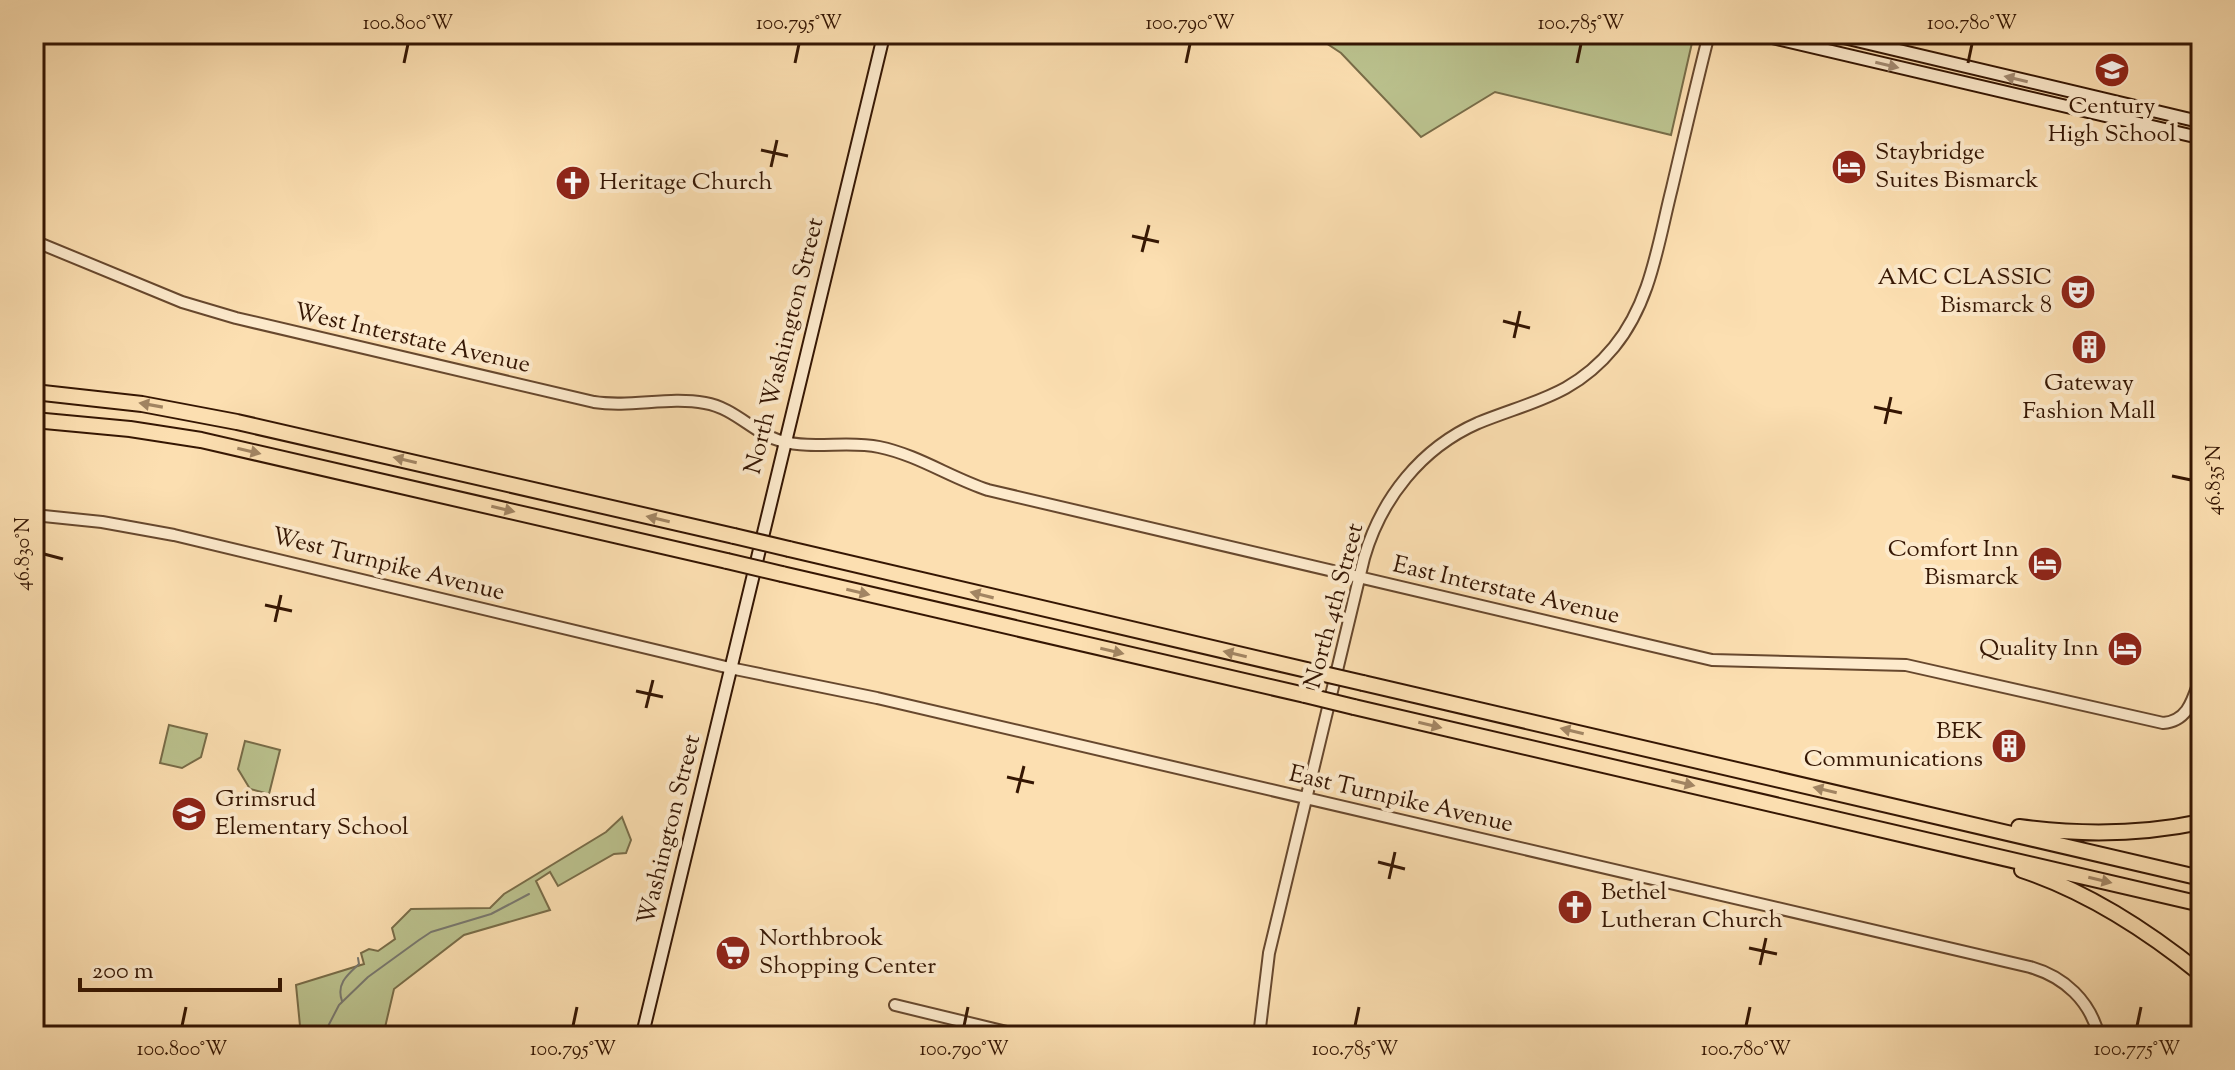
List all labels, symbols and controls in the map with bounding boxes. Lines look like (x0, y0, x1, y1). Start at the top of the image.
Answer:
text: 100.800°W (363, 10, 453, 39)
text: 100.795°W (756, 10, 842, 39)
text: 100.790°W (1145, 10, 1235, 39)
text: 100.785°W (1538, 10, 1624, 39)
text: 100.780°W (1927, 10, 2017, 39)
school or university icon: Century High School (2093, 51, 2131, 89)
one-way arrow (1875, 59, 1900, 72)
one-way arrow (2003, 72, 2028, 85)
place label: Century High School (2048, 90, 2176, 152)
place label: Staybridge Suites Bismarck (1875, 136, 2039, 198)
hotel icon: Staybridge Suites Bismarck (1830, 148, 1868, 186)
church icon: Heritage Church (554, 164, 592, 202)
place label: Heritage Church (599, 166, 773, 200)
street label: North Washington Street (737, 214, 833, 478)
place label: AMC CLASSIC Bismarck 8 (1878, 261, 2052, 323)
theatre icon: AMC CLASSIC Bismarck 8 (2059, 273, 2097, 311)
street label: West Interstate Avenue (290, 295, 534, 383)
building icon: Gateway Fashion Mall (2070, 328, 2108, 366)
place label: Gateway Fashion Mall (2022, 367, 2156, 429)
one-way arrow (138, 399, 163, 411)
one-way arrow (237, 445, 262, 458)
text: 46.835°N (2201, 445, 2230, 515)
one-way arrow (392, 454, 417, 466)
one-way arrow (490, 504, 515, 516)
one-way arrow (645, 512, 670, 525)
text: 46.830°N (10, 517, 39, 591)
street label: West Turnpike Avenue (268, 520, 508, 610)
street label: North 4th Street (1297, 520, 1373, 692)
place label: Comfort Inn Bismarck (1888, 533, 2019, 595)
hotel icon: Comfort Inn Bismarck (2026, 545, 2064, 583)
street label: East Interstate Avenue (1389, 548, 1623, 634)
one-way arrow (846, 586, 871, 599)
one-way arrow (969, 588, 994, 601)
hotel icon: Quality Inn (2106, 630, 2144, 668)
place label: Quality Inn (1979, 632, 2099, 666)
one-way arrow (1099, 645, 1124, 658)
one-way arrow (1222, 647, 1247, 659)
place label: BEK Communications (1804, 715, 1983, 777)
one-way arrow (1418, 719, 1443, 732)
one-way arrow (1559, 724, 1584, 737)
building icon: BEK Communications (1990, 727, 2028, 765)
street label: Washington Street (630, 731, 710, 929)
street label: East Turnpike Avenue (1286, 758, 1516, 842)
one-way arrow (1671, 778, 1696, 790)
place label: Grimsrud Elementary School (215, 783, 409, 845)
one-way arrow (1812, 784, 1837, 796)
school or university icon: Grimsrud Elementary School (170, 795, 208, 833)
one-way arrow (2088, 874, 2113, 887)
place label: Bethel Lutheran Church (1601, 876, 1783, 938)
church icon: Bethel Lutheran Church (1556, 888, 1594, 926)
place label: Northbrook Shopping Center (759, 922, 936, 984)
supermarket icon: Northbrook Shopping Center (714, 934, 752, 972)
scale bar (80, 942, 280, 992)
text: 200 m (92, 955, 154, 989)
text: 100.800°W (137, 1036, 227, 1065)
text: 100.795°W (530, 1036, 616, 1065)
text: 100.790°W (919, 1036, 1009, 1065)
text: 100.785°W (1312, 1036, 1398, 1065)
text: 100.780°W (1701, 1036, 1791, 1065)
text: 100.775°W (2094, 1036, 2180, 1065)

